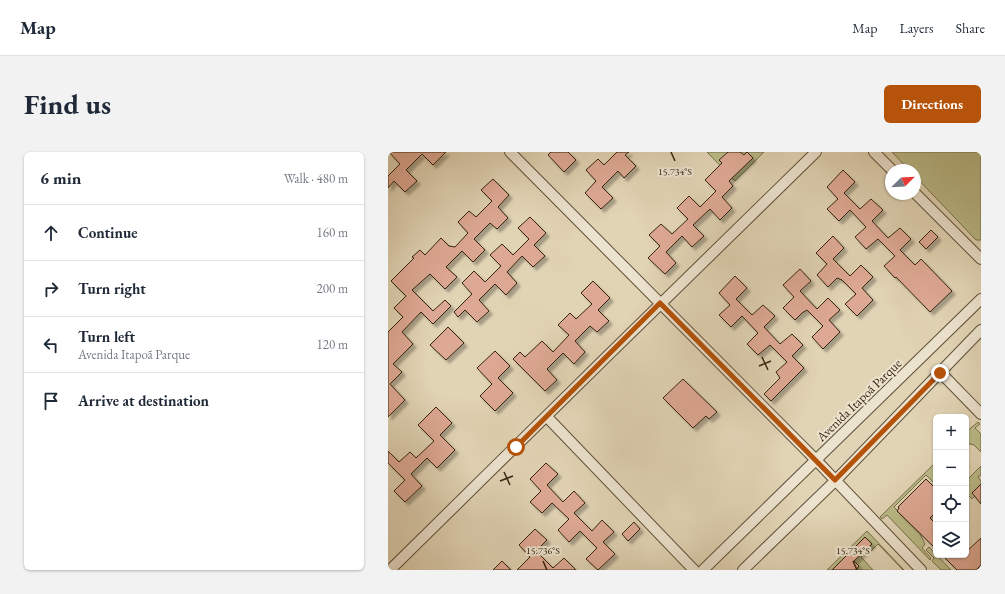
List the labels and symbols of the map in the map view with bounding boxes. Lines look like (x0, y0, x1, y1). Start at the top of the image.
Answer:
north arrow (885, 164, 921, 200)
text: 15.734°S (658, 165, 692, 178)
street label: Avenida Itapoã Parque (812, 355, 905, 446)
route end (931, 364, 949, 382)
route start (507, 438, 525, 456)
text: 15.736°S (526, 544, 560, 557)
text: 15.734°S (836, 544, 870, 557)

